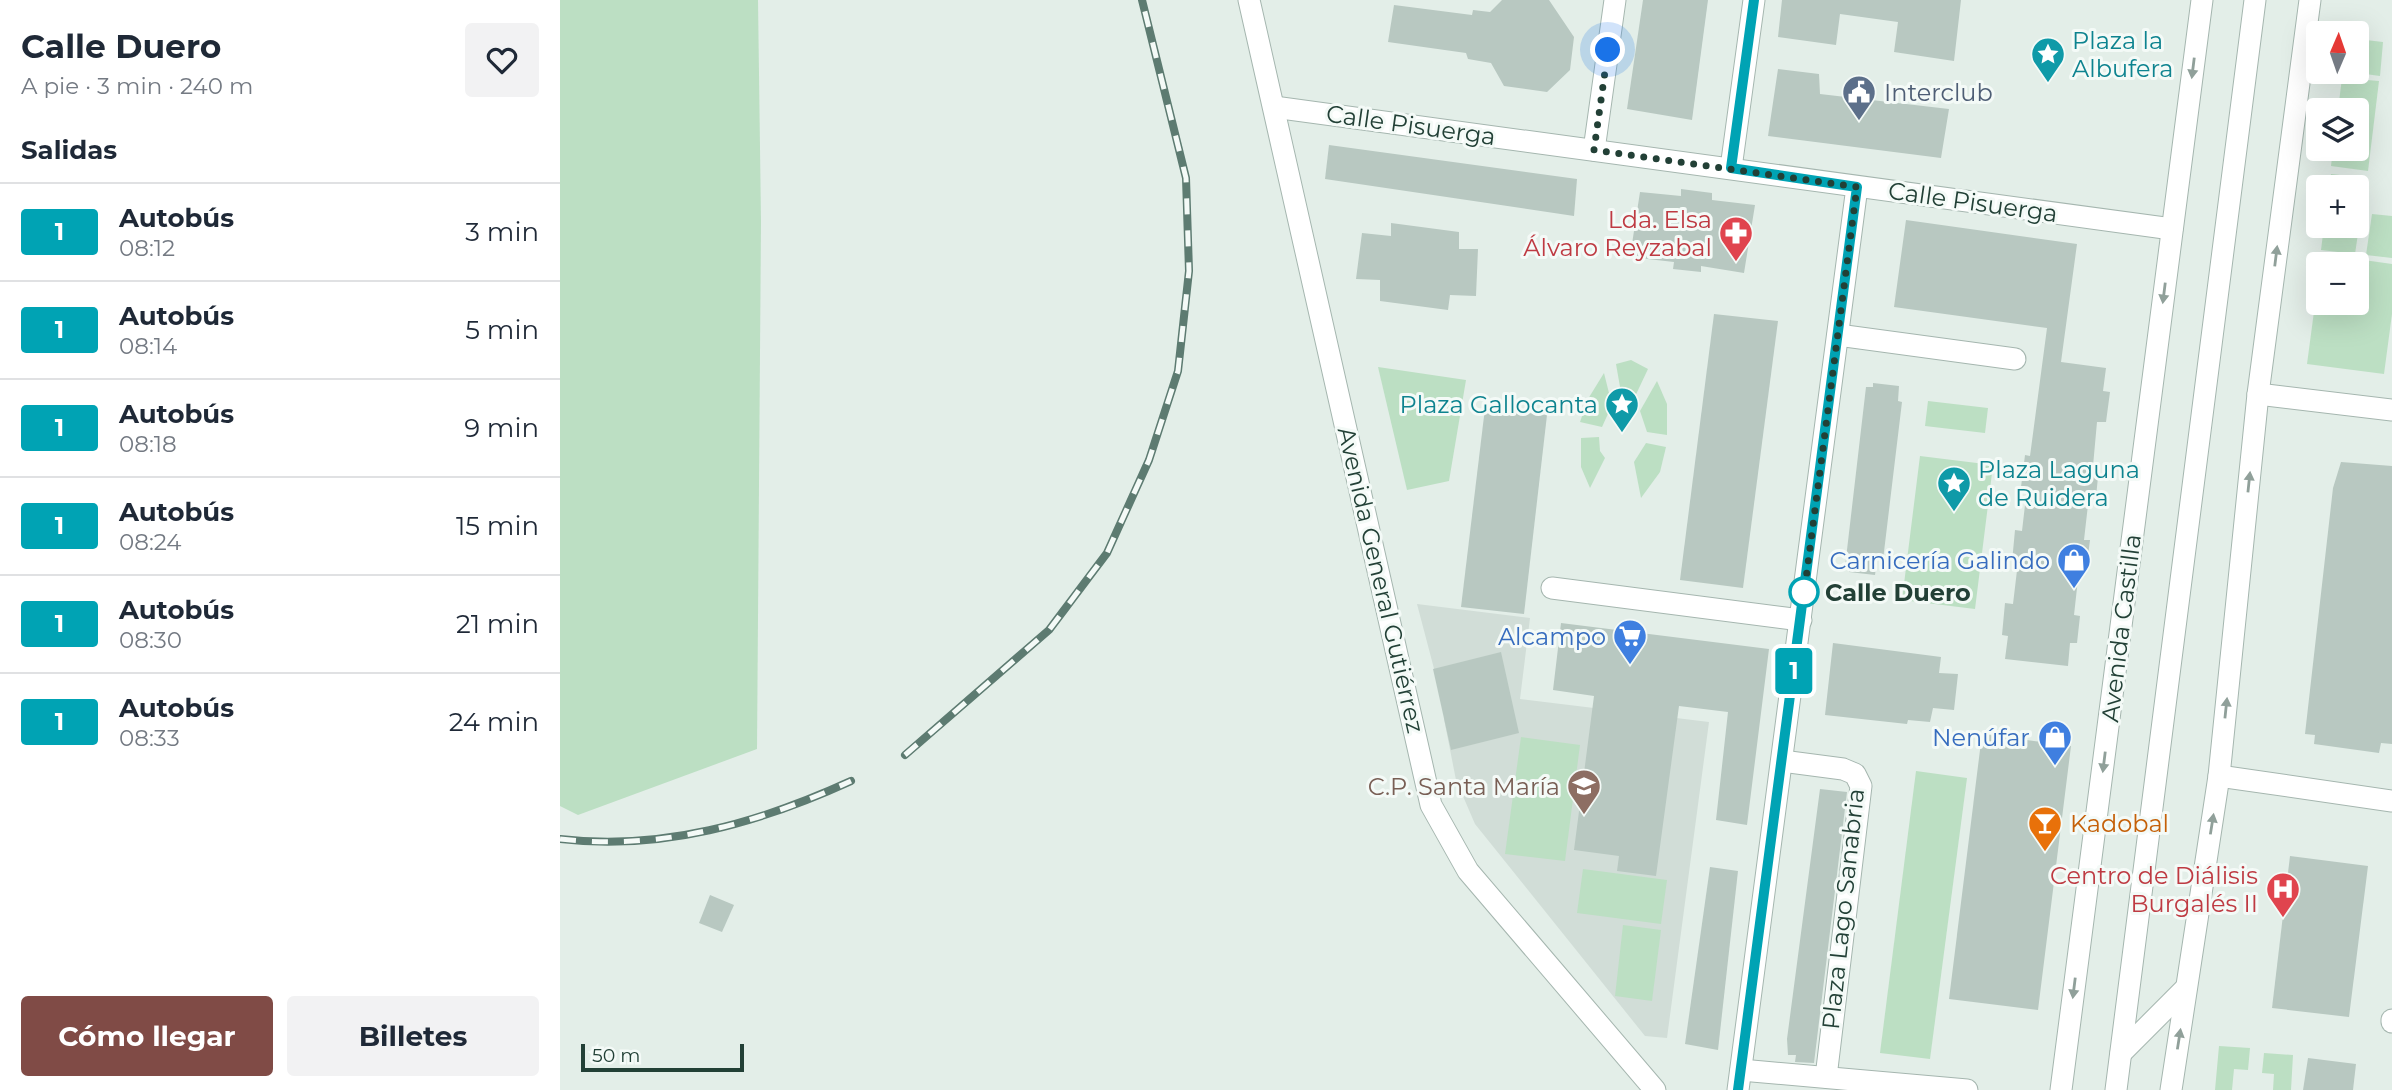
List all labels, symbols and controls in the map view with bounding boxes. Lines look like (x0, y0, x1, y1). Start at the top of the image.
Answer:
north arrow (2306, 21, 2370, 84)
map controls (2306, 21, 2369, 315)
button: heart (465, 23, 539, 97)
text: Calle Duero (21, 26, 221, 66)
place label: Plaza la Albufera (2072, 26, 2173, 83)
your location (1590, 32, 1625, 67)
place icon: Plaza la Albufera (2029, 35, 2067, 84)
one-way arrow (2187, 57, 2198, 79)
text: A pie · 3 min · 240 m (21, 72, 253, 100)
public building icon: Interclub (1840, 73, 1878, 122)
place label: Interclub (1884, 78, 1993, 107)
button: layers (2306, 98, 2369, 161)
street label: Calle Pisuerga (1324, 99, 1498, 151)
text: Salidas (21, 134, 117, 166)
button: + (2306, 175, 2369, 238)
street label: Calle Pisuerga (1886, 176, 2060, 228)
text: Autobús (119, 202, 234, 234)
place label: Lda. Elsa Álvaro Reyzabal (1523, 205, 1712, 262)
pharmacy icon: Lda. Elsa Álvaro Reyzabal (1717, 214, 1755, 263)
text: 3 min (465, 216, 539, 248)
text: 1 (55, 217, 64, 246)
text: 08:12 (119, 234, 175, 262)
one-way arrow (2271, 245, 2282, 267)
button: − (2306, 252, 2369, 315)
one-way arrow (2158, 282, 2169, 304)
text: Autobús (119, 300, 234, 332)
text: 5 min (465, 314, 539, 346)
text: 1 (55, 315, 64, 344)
text: 08:14 (119, 332, 177, 360)
place icon: Plaza Gallocanta (1603, 385, 1641, 434)
place label: Plaza Gallocanta (1399, 390, 1598, 419)
text: Autobús (119, 398, 234, 430)
text: 9 min (464, 412, 539, 444)
text: 1 (55, 413, 64, 442)
street label: Avenida General Gutiérrez (1332, 424, 1430, 736)
text: 08:18 (119, 430, 177, 458)
place label: Plaza Laguna de Ruidera (1978, 455, 2140, 512)
place icon: Plaza Laguna de Ruidera (1935, 464, 1973, 513)
one-way arrow (2244, 471, 2255, 493)
text: Autobús (119, 496, 234, 528)
text: 15 min (456, 510, 539, 542)
text: 1 (55, 511, 64, 540)
text: 08:24 (119, 528, 182, 556)
street label: Avenida Castilla (2095, 532, 2147, 724)
shop icon: Carnicería Galindo (2055, 541, 2093, 590)
place label: Carnicería Galindo (1830, 546, 2050, 575)
marker: Calle Duero (1789, 577, 1819, 607)
place label: Calle Duero (1825, 578, 1971, 607)
text: Autobús (119, 594, 234, 626)
text: 21 min (456, 608, 539, 640)
text: 1 (55, 609, 64, 638)
supermarket icon: Alcampo (1611, 617, 1649, 666)
place label: Alcampo (1498, 622, 1606, 651)
text: 08:30 (119, 626, 182, 654)
line badge: 1 (1771, 648, 1817, 694)
text: 1 (1789, 656, 1799, 685)
text: Autobús (119, 692, 234, 724)
one-way arrow (2221, 697, 2232, 719)
text: 24 min (449, 706, 539, 738)
text: 1 (55, 707, 64, 736)
shop icon: Nenúfar (2036, 718, 2074, 767)
place label: Nenúfar (1932, 723, 2030, 752)
text: 08:33 (119, 724, 180, 752)
one-way arrow (2098, 751, 2109, 773)
school or university icon: C.P. Santa María (1565, 767, 1603, 816)
place label: C.P. Santa María (1368, 772, 1560, 801)
street label: Plaza Lago Sanabria (1816, 787, 1870, 1031)
bar icon: Kadobal (2026, 804, 2064, 853)
place label: Kadobal (2070, 809, 2169, 838)
one-way arrow (2207, 813, 2218, 835)
place label: Centro de Diálisis Burgalés II (2050, 861, 2258, 918)
hospital icon: Centro de Diálisis Burgalés II (2264, 870, 2302, 919)
one-way arrow (2069, 977, 2080, 999)
button: Cómo llegar (21, 996, 273, 1076)
button: Billetes (287, 996, 539, 1076)
one-way arrow (2173, 1028, 2184, 1050)
scale bar (581, 1041, 744, 1073)
text: 50 m (592, 1044, 640, 1067)

